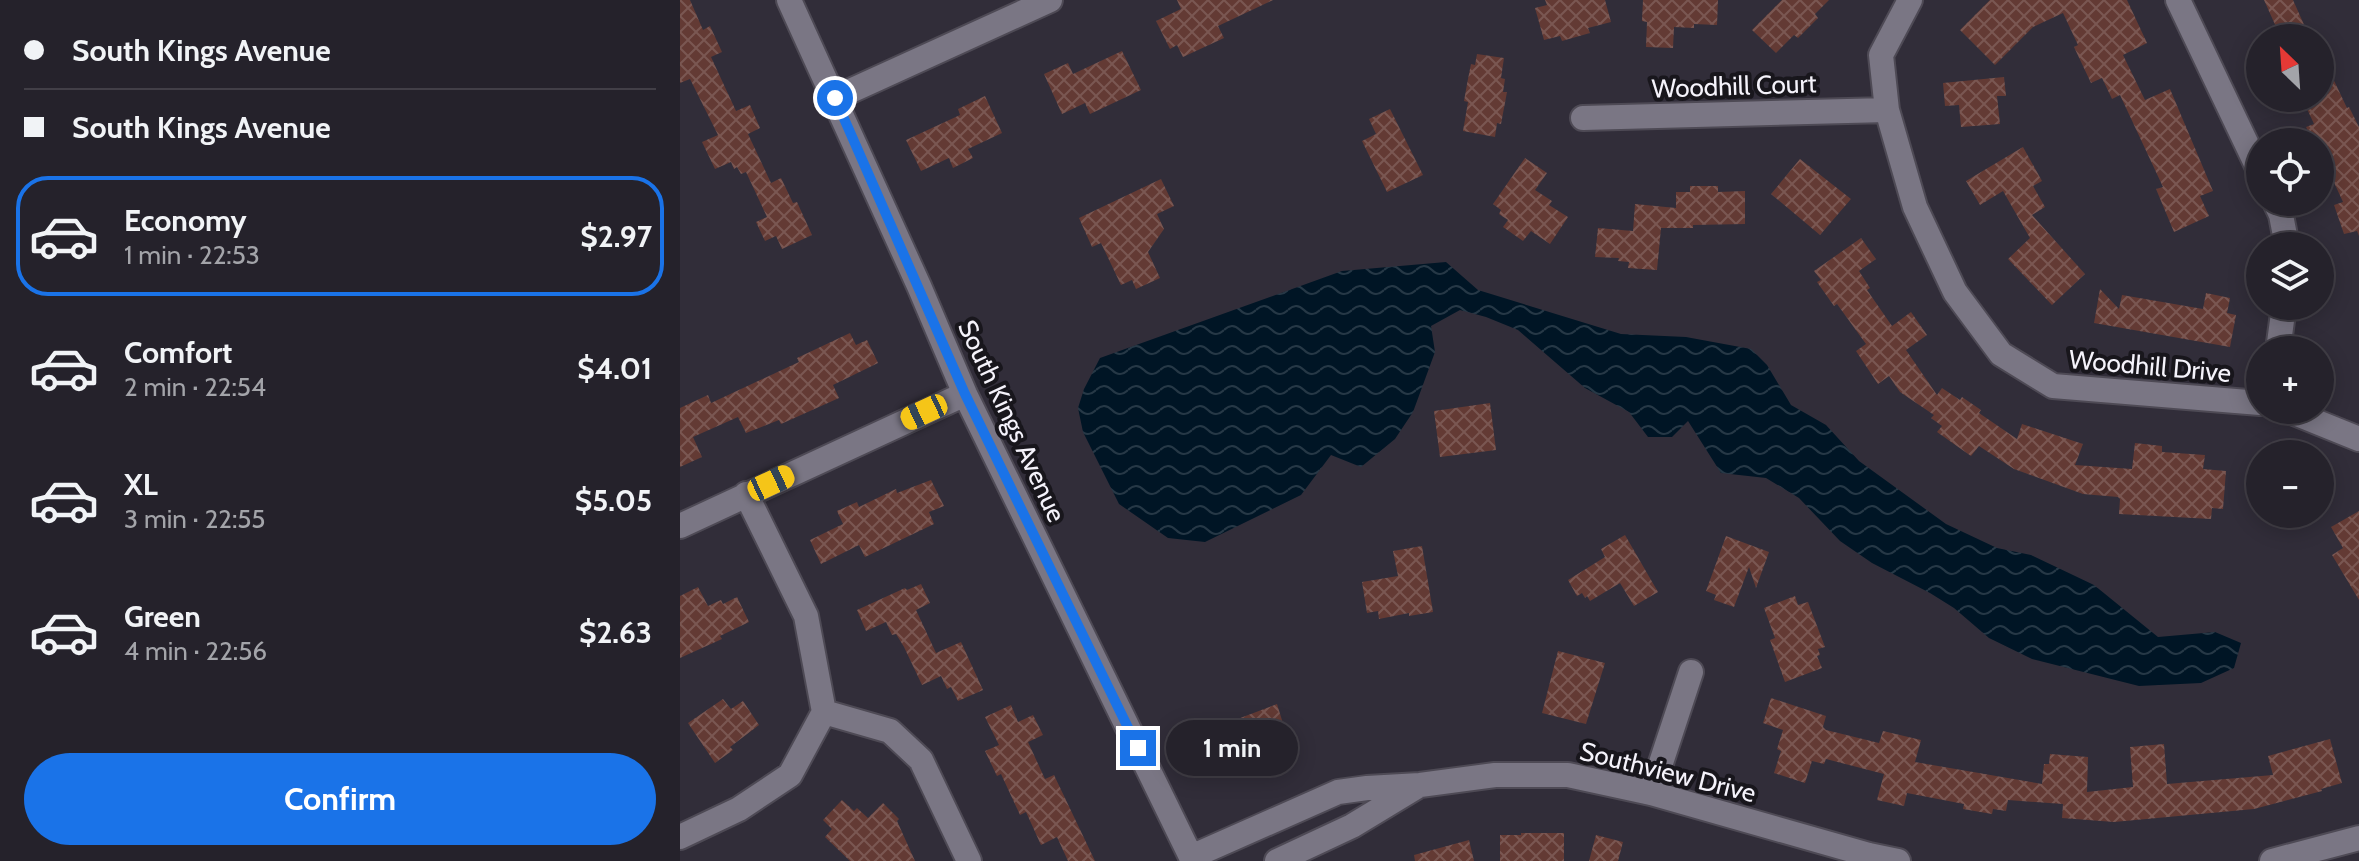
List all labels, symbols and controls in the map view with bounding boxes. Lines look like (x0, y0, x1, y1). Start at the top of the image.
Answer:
north arrow (2246, 24, 2334, 112)
map controls (2246, 24, 2334, 528)
text: South Kings Avenue (72, 32, 331, 69)
street label: Woodhill Court (1651, 67, 1817, 105)
route start (817, 80, 853, 116)
text: South Kings Avenue (72, 109, 331, 146)
button: locate (2246, 128, 2334, 216)
icon: car (28, 200, 100, 272)
text: Economy (124, 202, 247, 239)
text: $2.97 (580, 218, 652, 255)
button: layers (2246, 232, 2334, 320)
text: 1 min · 22:53 (124, 239, 260, 271)
street label: South Kings Avenue (951, 315, 1073, 527)
icon: car (28, 332, 100, 404)
text: Comfort (124, 334, 232, 371)
button: + (2246, 336, 2334, 424)
street label: Woodhill Drive (2068, 343, 2232, 389)
text: $4.01 (577, 350, 652, 387)
text: 2 min · 22:54 (124, 371, 266, 403)
car (897, 391, 951, 433)
button: − (2246, 440, 2334, 528)
car (744, 462, 798, 504)
icon: car (28, 464, 100, 536)
text: XL (124, 466, 158, 503)
text: $5.05 (575, 482, 652, 519)
text: 3 min · 22:55 (124, 503, 265, 535)
icon: car (28, 596, 100, 668)
text: Green (124, 598, 201, 635)
text: $2.63 (579, 614, 652, 651)
text: 4 min · 22:56 (124, 635, 267, 667)
callout: 1 min (1166, 720, 1298, 776)
route end (1120, 730, 1156, 766)
text: 1 min (1203, 732, 1261, 764)
street label: Southview Drive (1577, 735, 1759, 809)
button: Confirm (24, 753, 656, 845)

